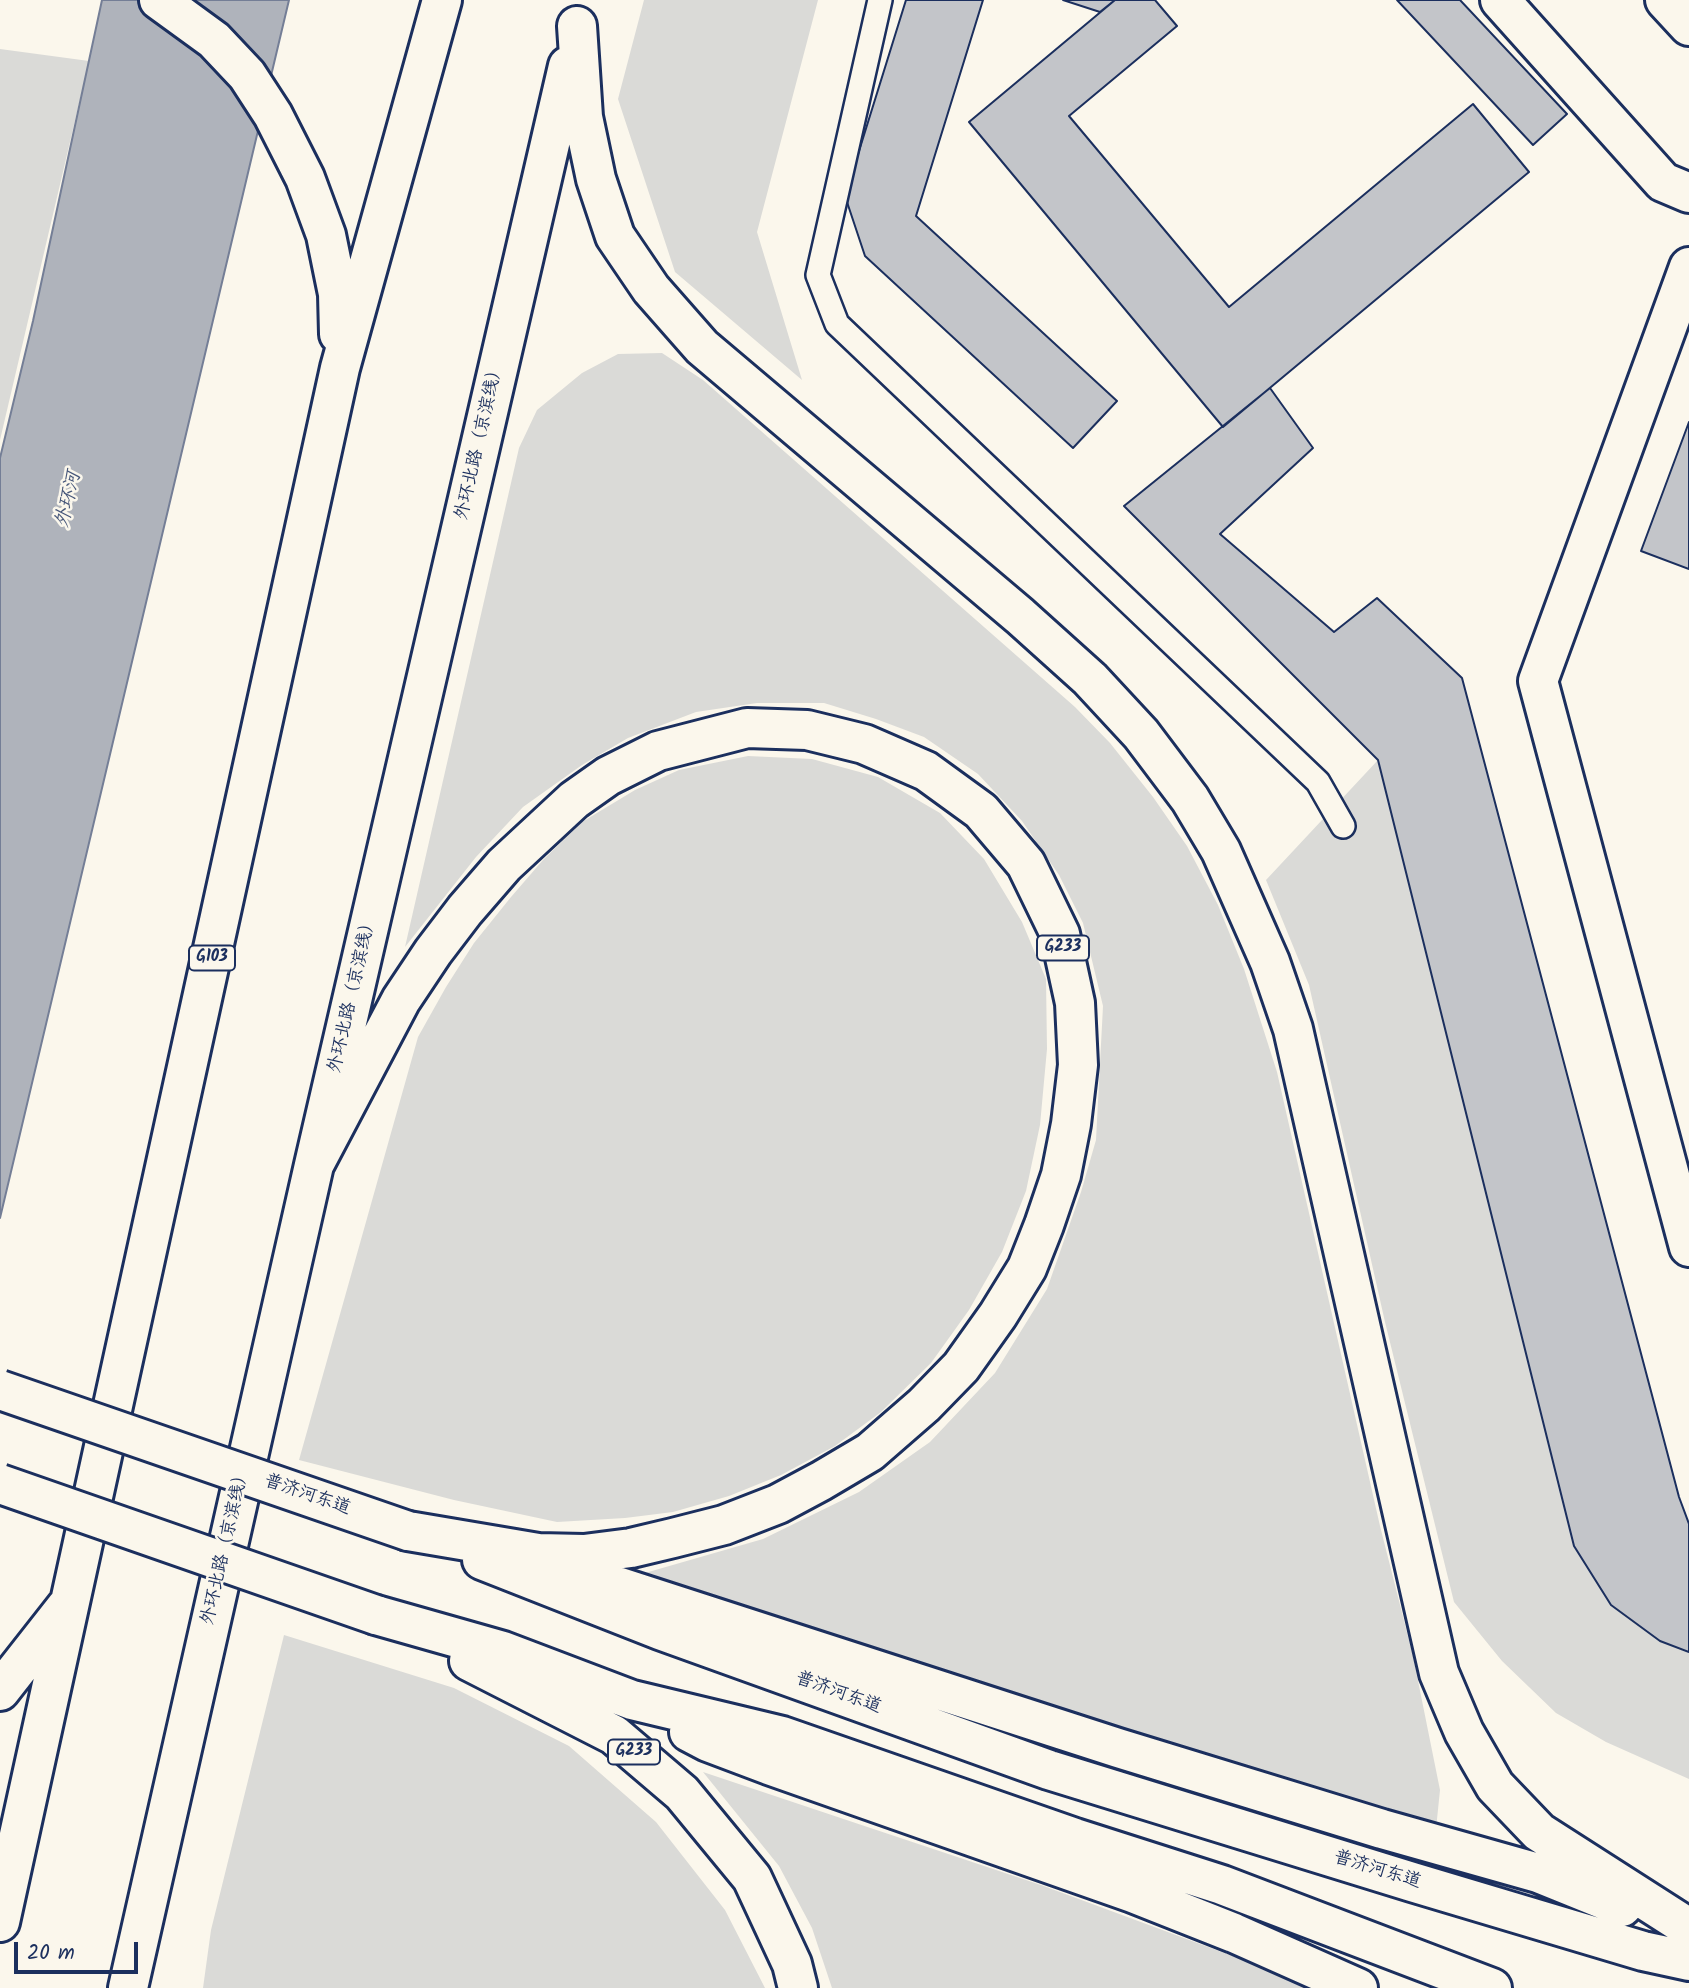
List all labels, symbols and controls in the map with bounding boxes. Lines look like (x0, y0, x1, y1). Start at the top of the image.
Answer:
street label: 外环北路（京滨线） (452, 360, 510, 522)
water label: 外环河 (52, 470, 88, 530)
street label: 外环北路（京滨线） (325, 913, 383, 1075)
road number: G233 (1037, 936, 1089, 960)
road number: G103 (189, 946, 235, 970)
street label: 外环北路（京滨线） (198, 1465, 256, 1627)
street label: 普济河东道 (261, 1471, 353, 1521)
street label: 普济河东道 (792, 1668, 884, 1720)
road number: G233 (608, 1740, 660, 1764)
street label: 普济河东道 (1331, 1848, 1423, 1894)
scale bar (18, 1928, 142, 1972)
text: 20 m (27, 1937, 75, 1970)

